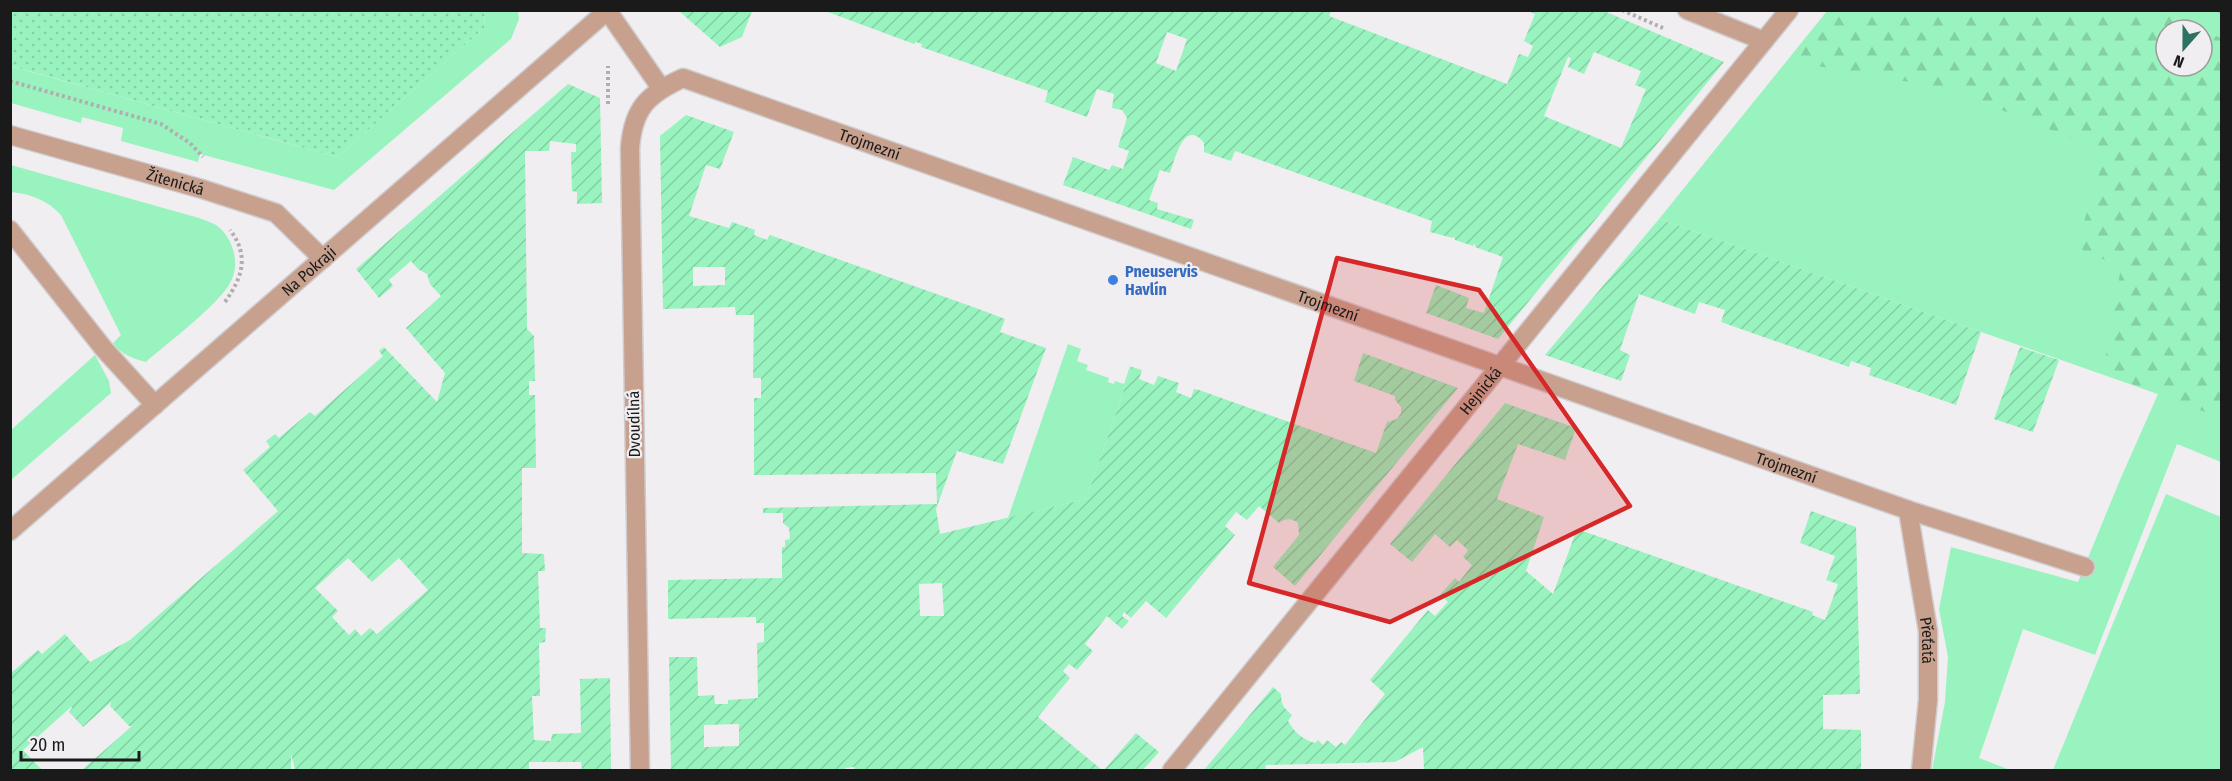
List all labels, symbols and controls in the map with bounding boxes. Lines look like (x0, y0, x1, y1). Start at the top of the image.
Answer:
north arrow (2154, 18, 2214, 78)
text: N (2171, 51, 2187, 72)
street label: Trojmezní (837, 124, 903, 163)
street label: Žitenická (145, 163, 207, 199)
street label: Na Pokraji (277, 242, 340, 300)
place label: Pneuservis Havlín (1125, 262, 1198, 299)
marker: Pneuservis Havlín (1106, 273, 1120, 287)
street label: Trojmezní (1295, 286, 1361, 325)
street label: Hejnická (1455, 362, 1505, 418)
street label: Dvoudílná (624, 390, 644, 457)
street label: Trojmezní (1753, 448, 1820, 487)
street label: Přeťatá (1916, 615, 1938, 664)
scale bar (21, 724, 140, 762)
text: 20 m (30, 734, 65, 756)

